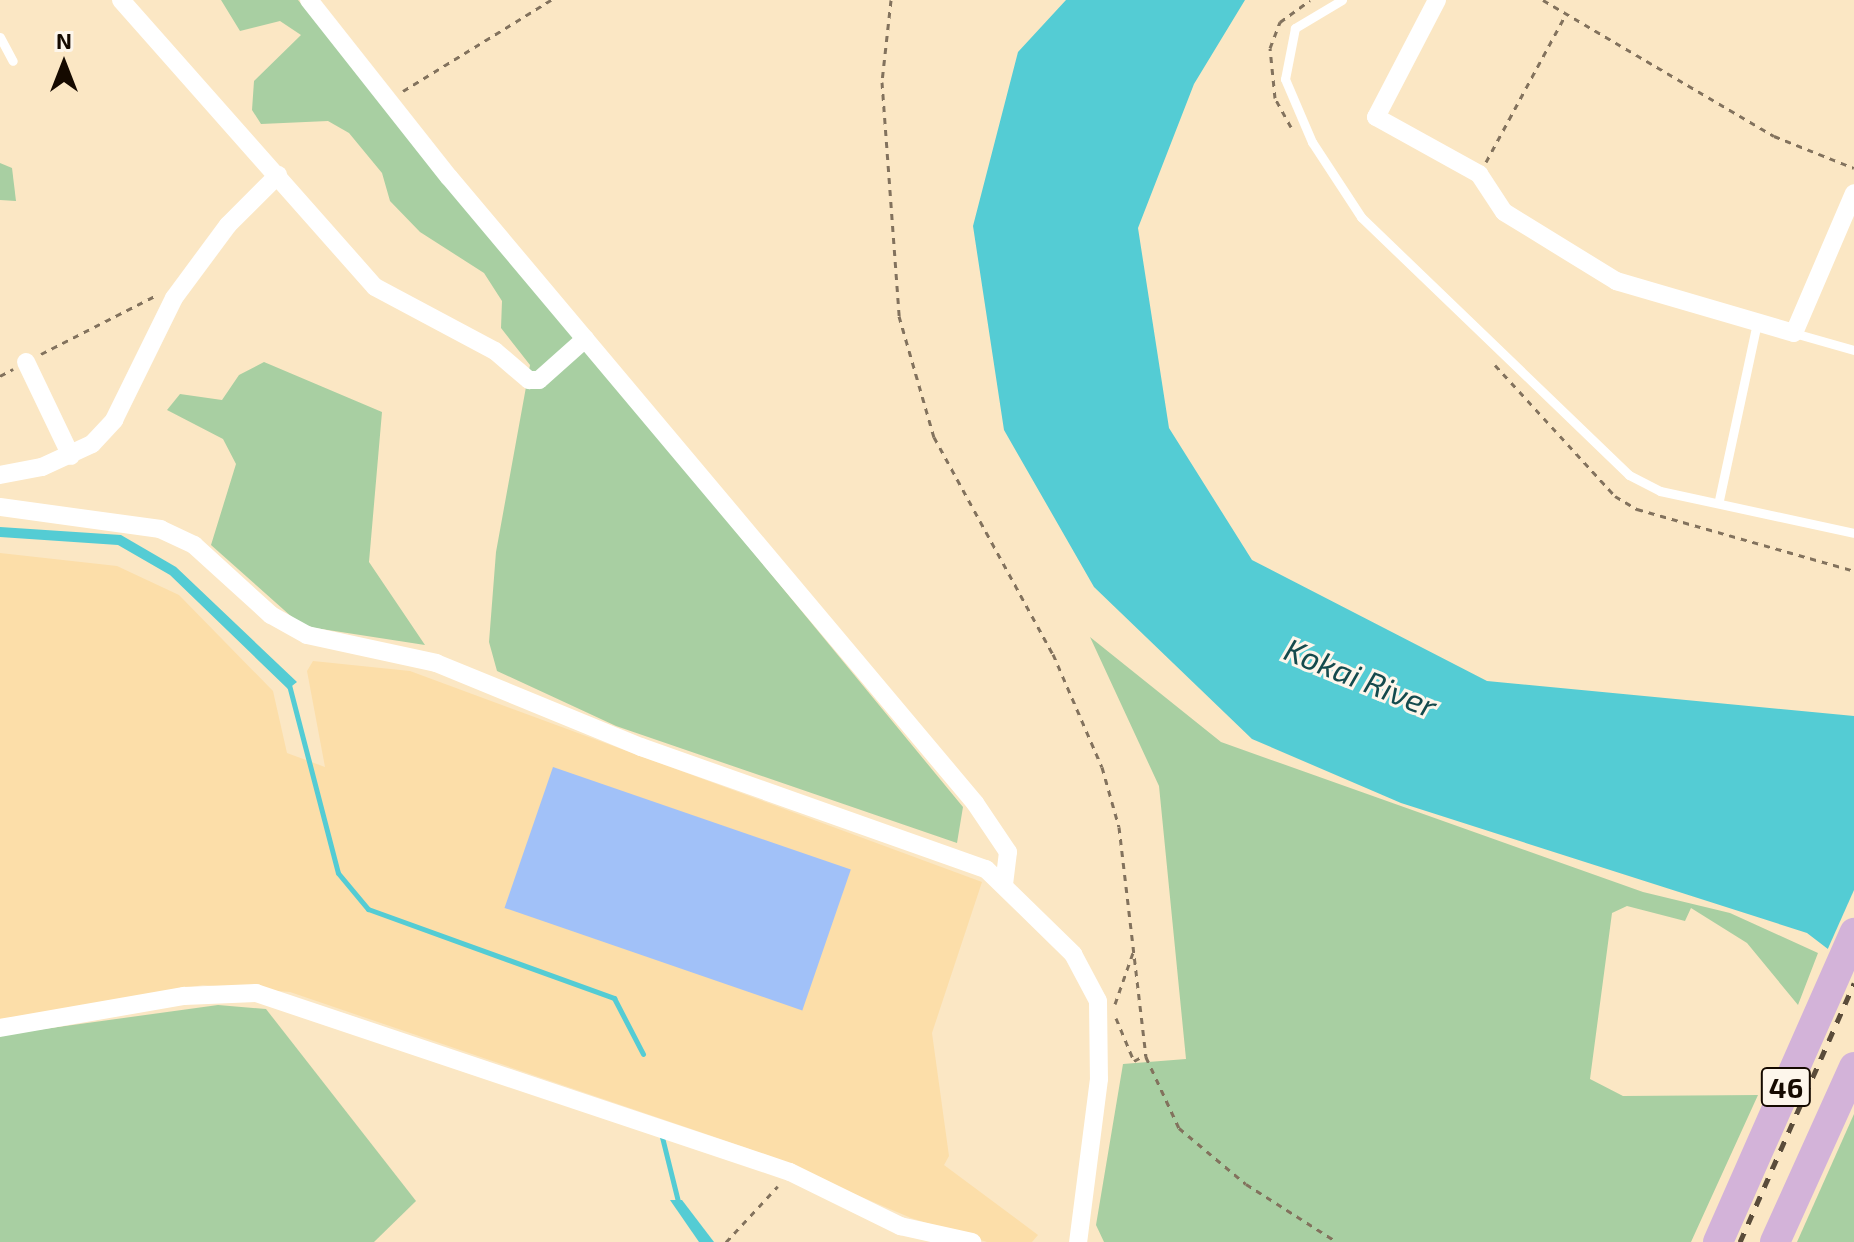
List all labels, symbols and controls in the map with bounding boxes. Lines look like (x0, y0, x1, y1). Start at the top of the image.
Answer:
north arrow (24, 24, 104, 104)
text: N (56, 27, 72, 53)
water label: Kokai River (1279, 629, 1443, 725)
road number: 46 (1760, 1063, 1812, 1111)

